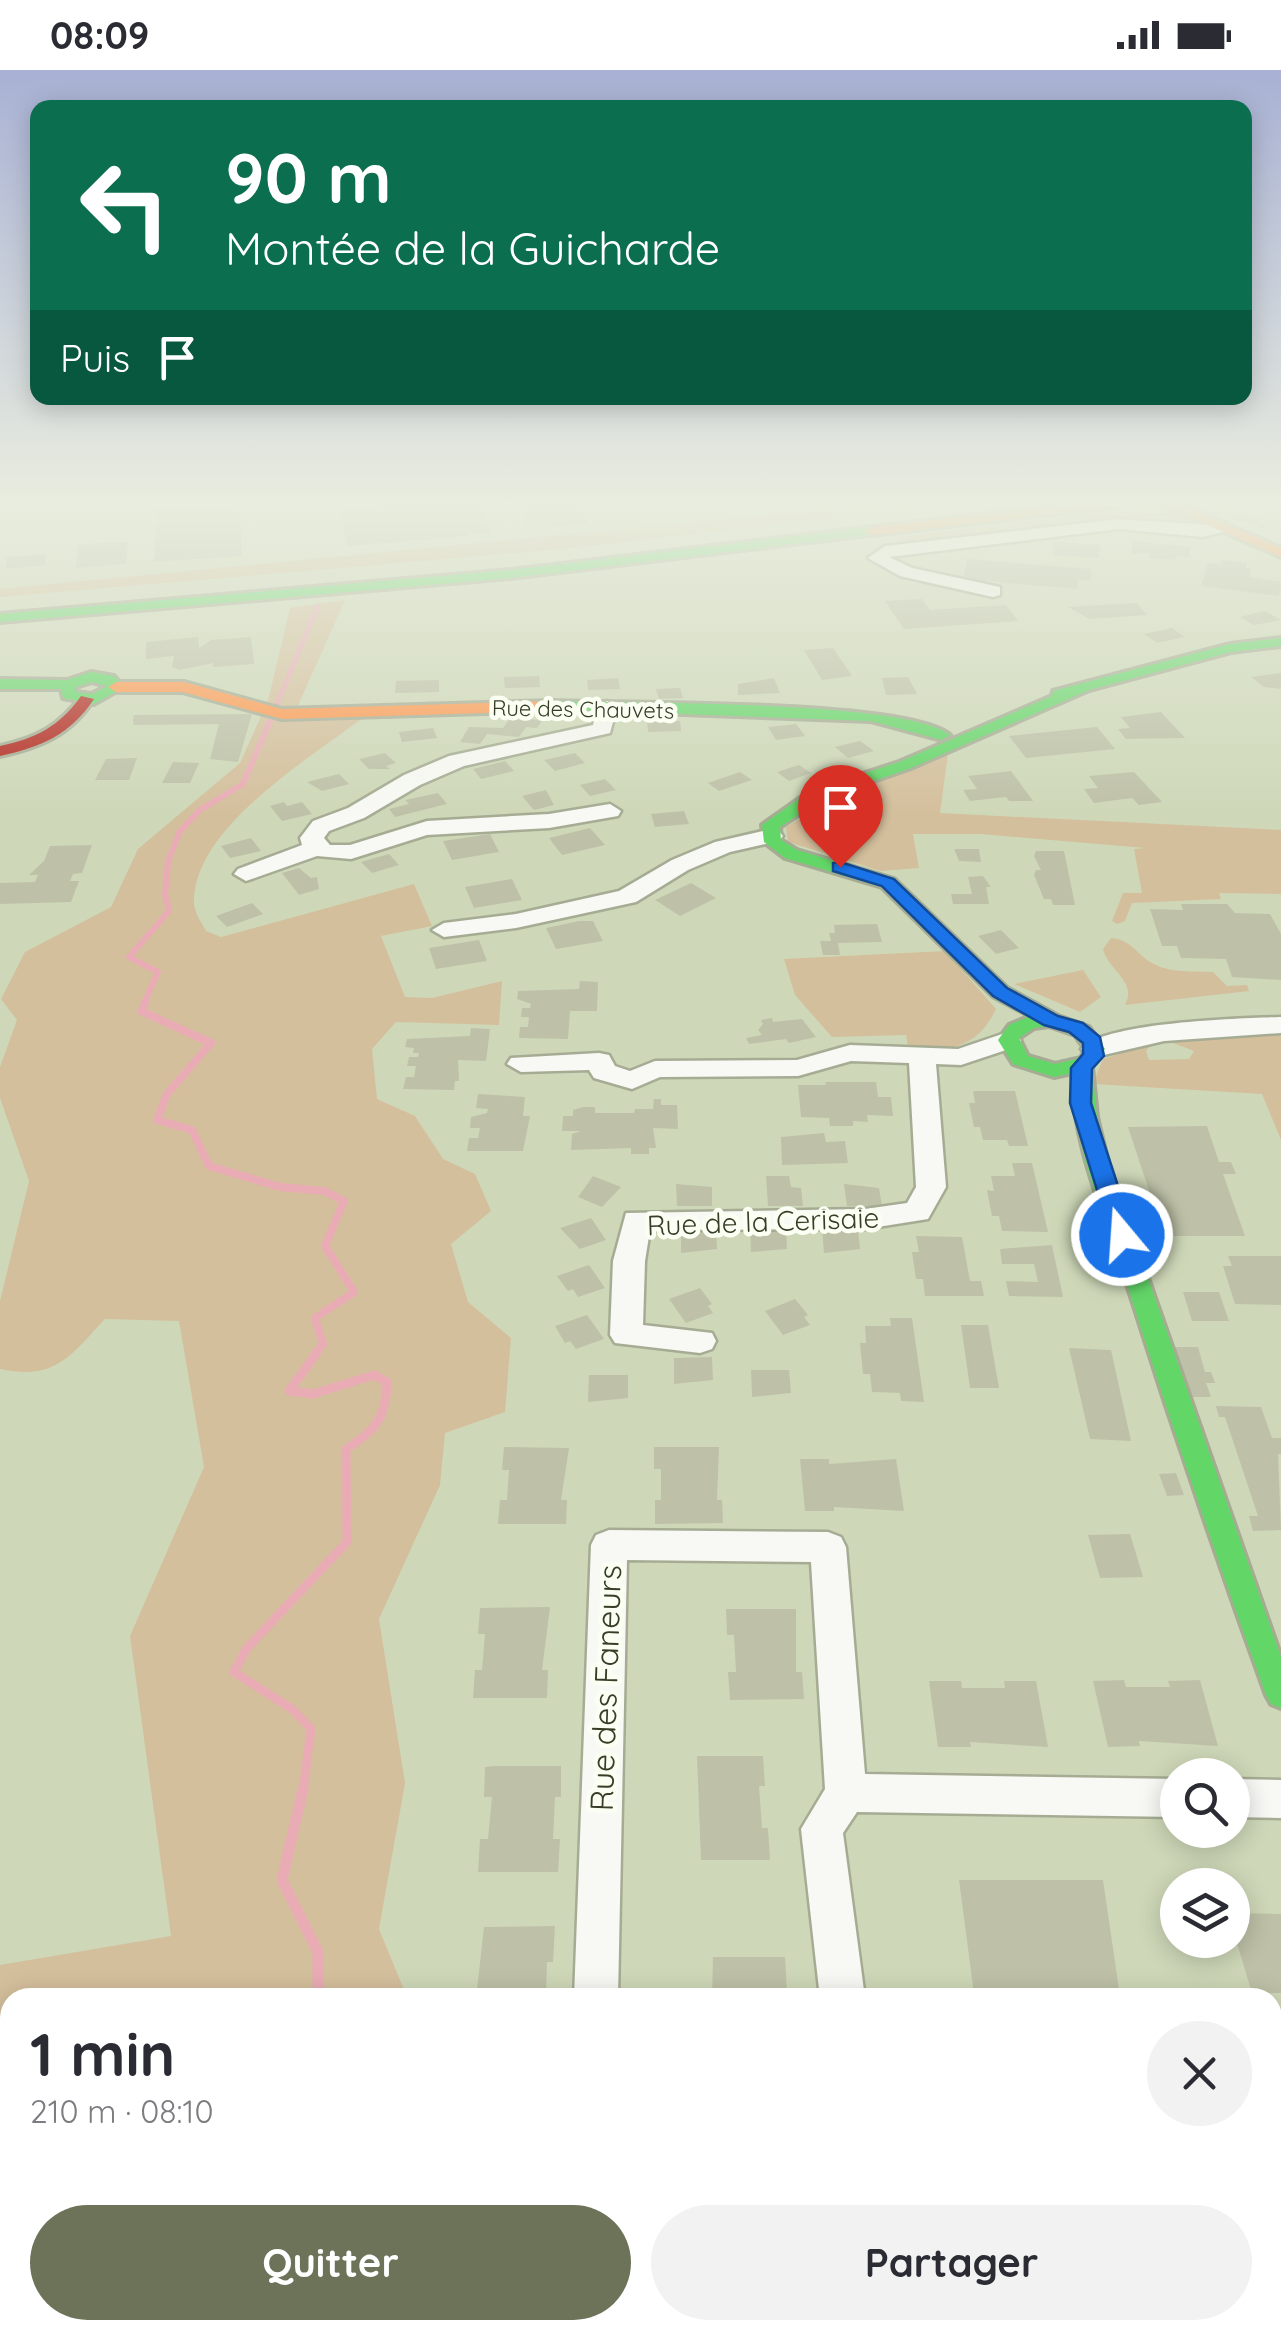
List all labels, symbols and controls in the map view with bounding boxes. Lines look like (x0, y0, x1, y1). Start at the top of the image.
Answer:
text: 08:09 (50, 11, 149, 59)
text: 90 m (225, 133, 392, 221)
icon: left (60, 140, 190, 270)
text: Montée de la Guicharde (225, 220, 720, 276)
icon: arrive (150, 330, 205, 385)
text: Puis (60, 334, 130, 382)
street label: Rue des Chauvets (492, 693, 674, 725)
pin (798, 765, 883, 868)
icon: arrive (813, 780, 868, 835)
position arrow (1070, 1183, 1174, 1287)
street label: Rue de la Cerisaie (646, 1199, 880, 1243)
street label: Rue des Faneurs (581, 1564, 629, 1812)
map controls (1160, 1758, 1250, 1958)
button: search (1160, 1758, 1250, 1848)
button: layers (1160, 1868, 1250, 1958)
text: 1 min (30, 2016, 175, 2091)
button: close (1147, 2021, 1252, 2126)
text: 210 m · 08:10 (30, 2091, 213, 2131)
button: Quitter (30, 2205, 631, 2320)
button: Partager (651, 2205, 1252, 2320)

